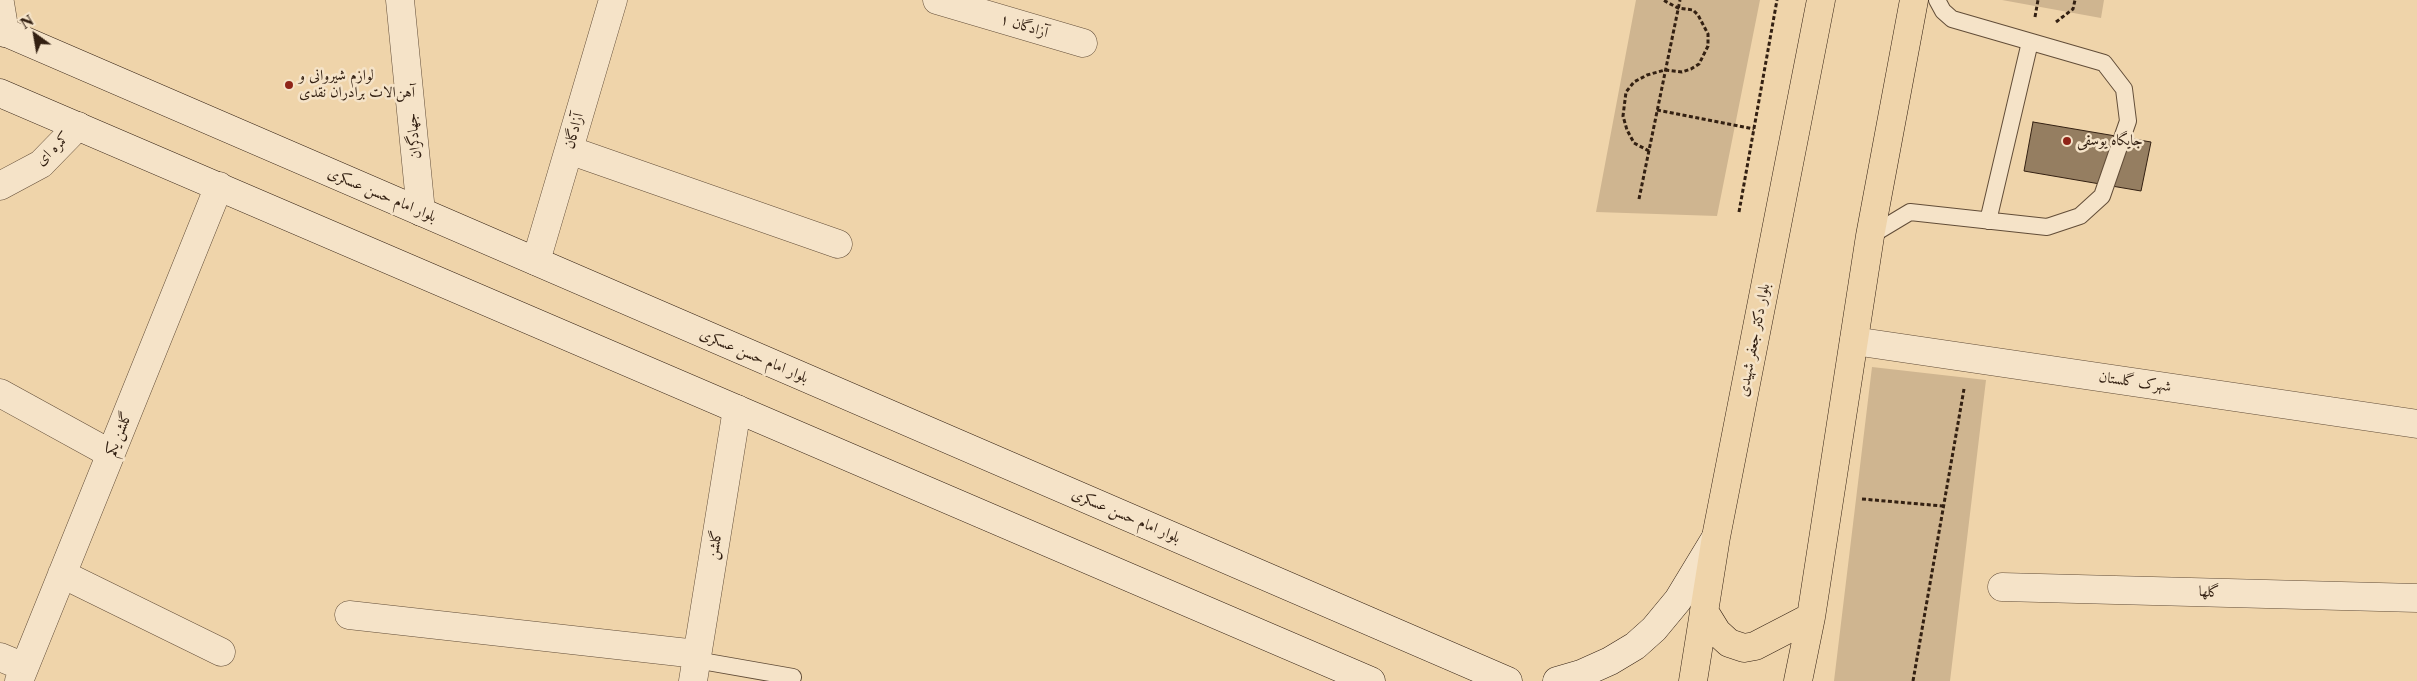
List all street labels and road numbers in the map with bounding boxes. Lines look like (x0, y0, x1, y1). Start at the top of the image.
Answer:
street label: آزادگان ۱ (998, 10, 1050, 42)
street label: آزادگان (560, 111, 588, 151)
street label: جهادگران (403, 112, 425, 160)
street label: کمره ای (32, 129, 74, 169)
street label: بلوار امام حسن عسکری (325, 164, 439, 226)
street label: بلوار دکتر جعفر شهیدی (1734, 282, 1774, 398)
street label: بلوار امام حسن عسکری (697, 325, 811, 387)
street label: شهرک گلستان (2098, 368, 2172, 396)
street label: گلشن یکم (102, 409, 136, 459)
street label: بلوار امام حسن عسکری (1069, 485, 1183, 547)
street label: گلشن (704, 529, 726, 561)
street label: گلها (2198, 583, 2220, 601)

